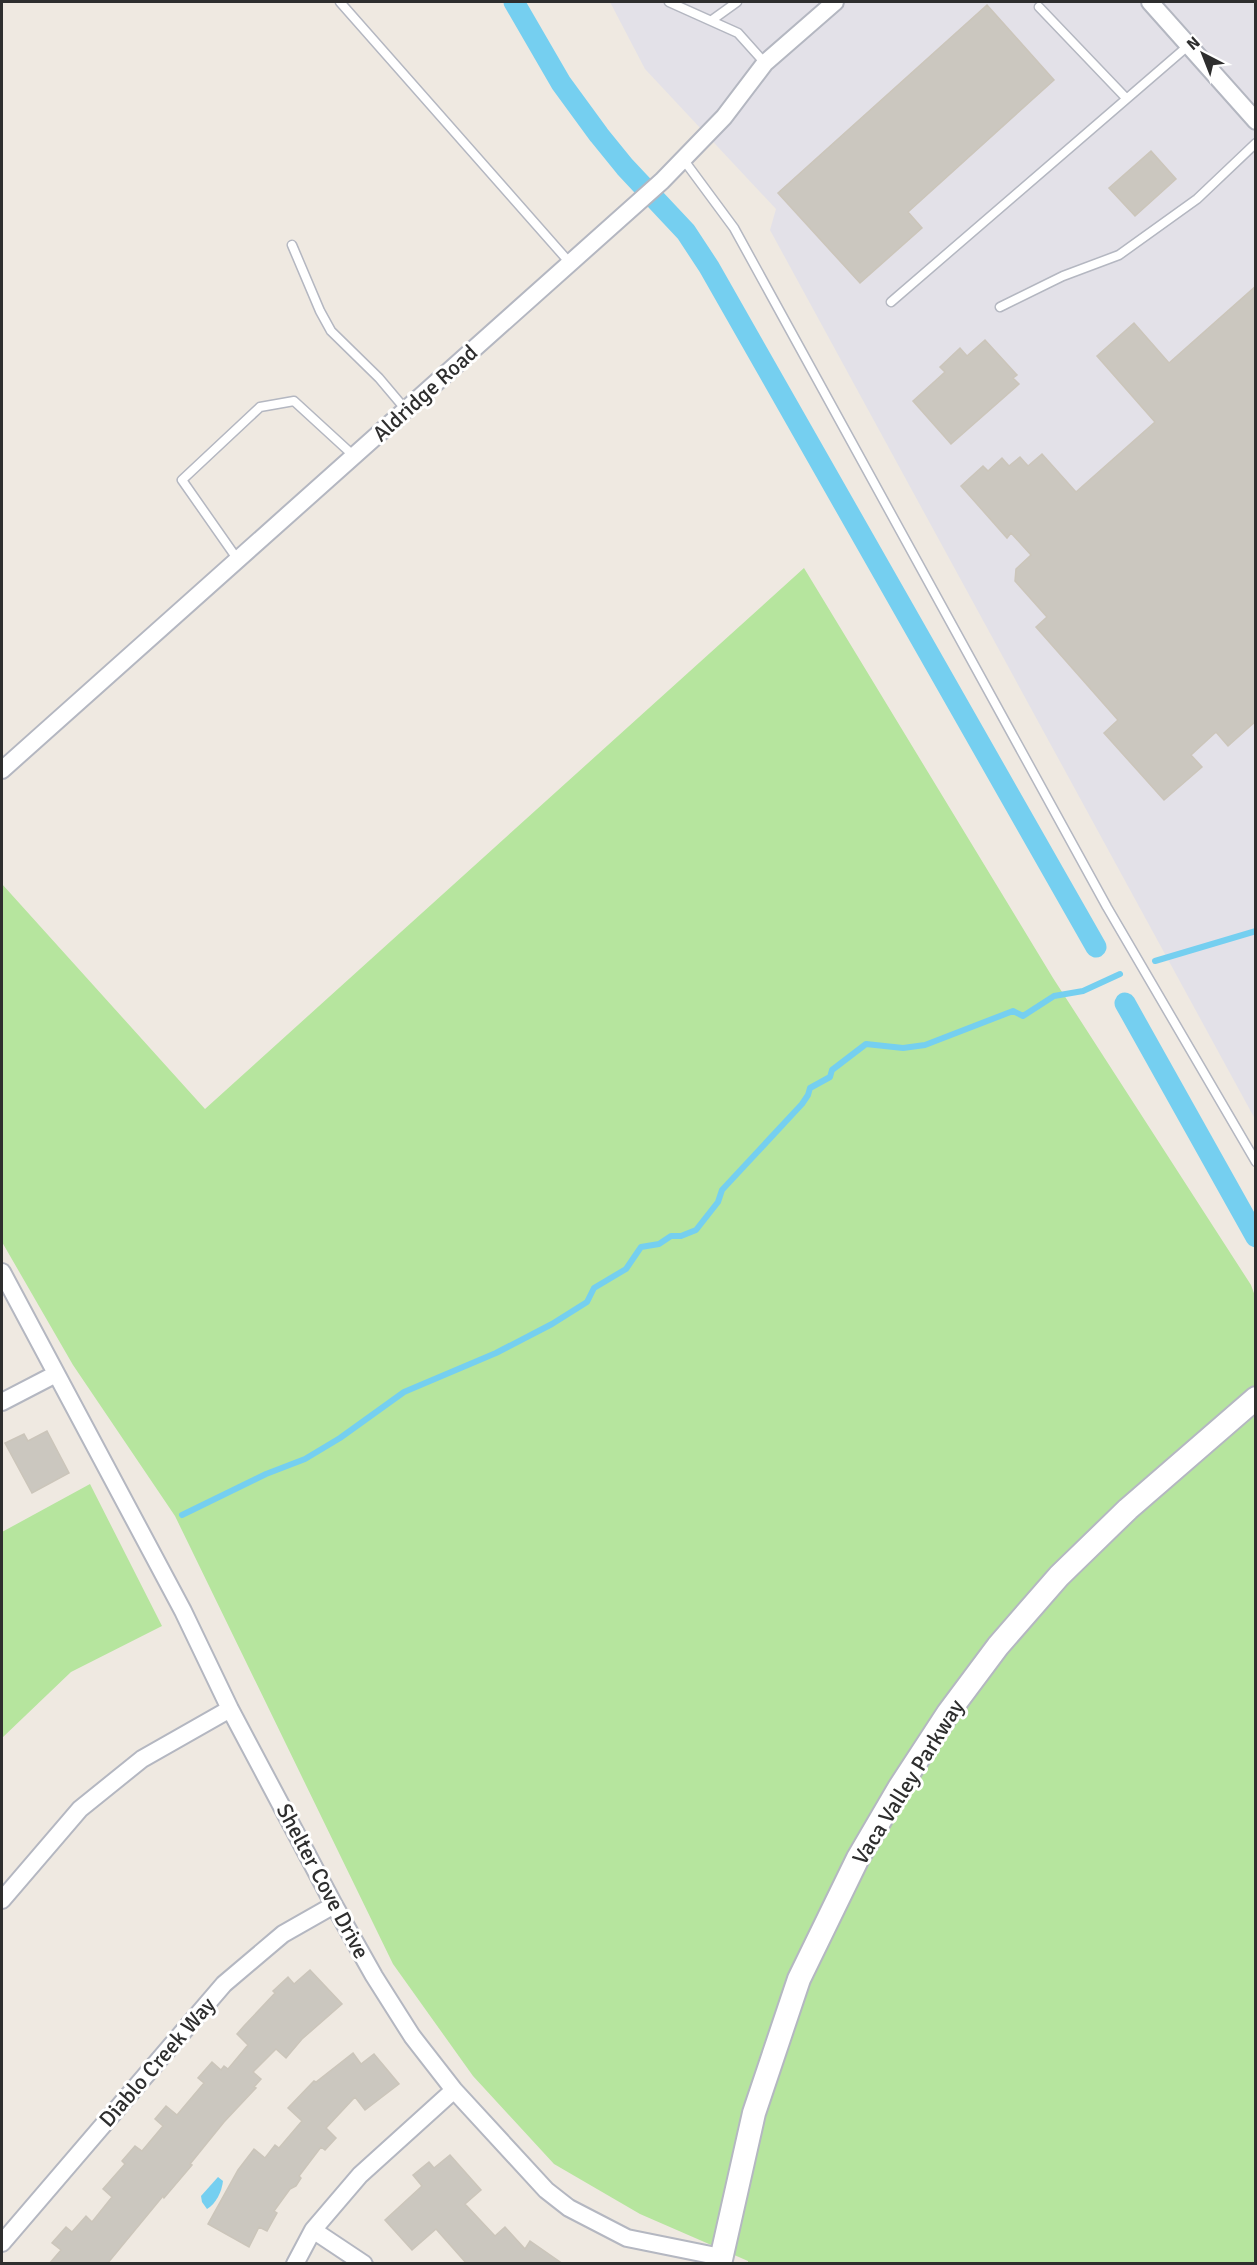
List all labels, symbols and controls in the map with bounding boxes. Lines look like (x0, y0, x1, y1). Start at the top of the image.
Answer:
north arrow (1173, 24, 1233, 84)
text: N (1183, 32, 1204, 55)
street label: Aldridge Road (367, 339, 483, 447)
street label: Vaca Valley Parkway (846, 1694, 970, 1870)
street label: Shelter Cove Drive (271, 1799, 375, 1963)
street label: Diablo Creek Way (93, 1991, 221, 2133)

